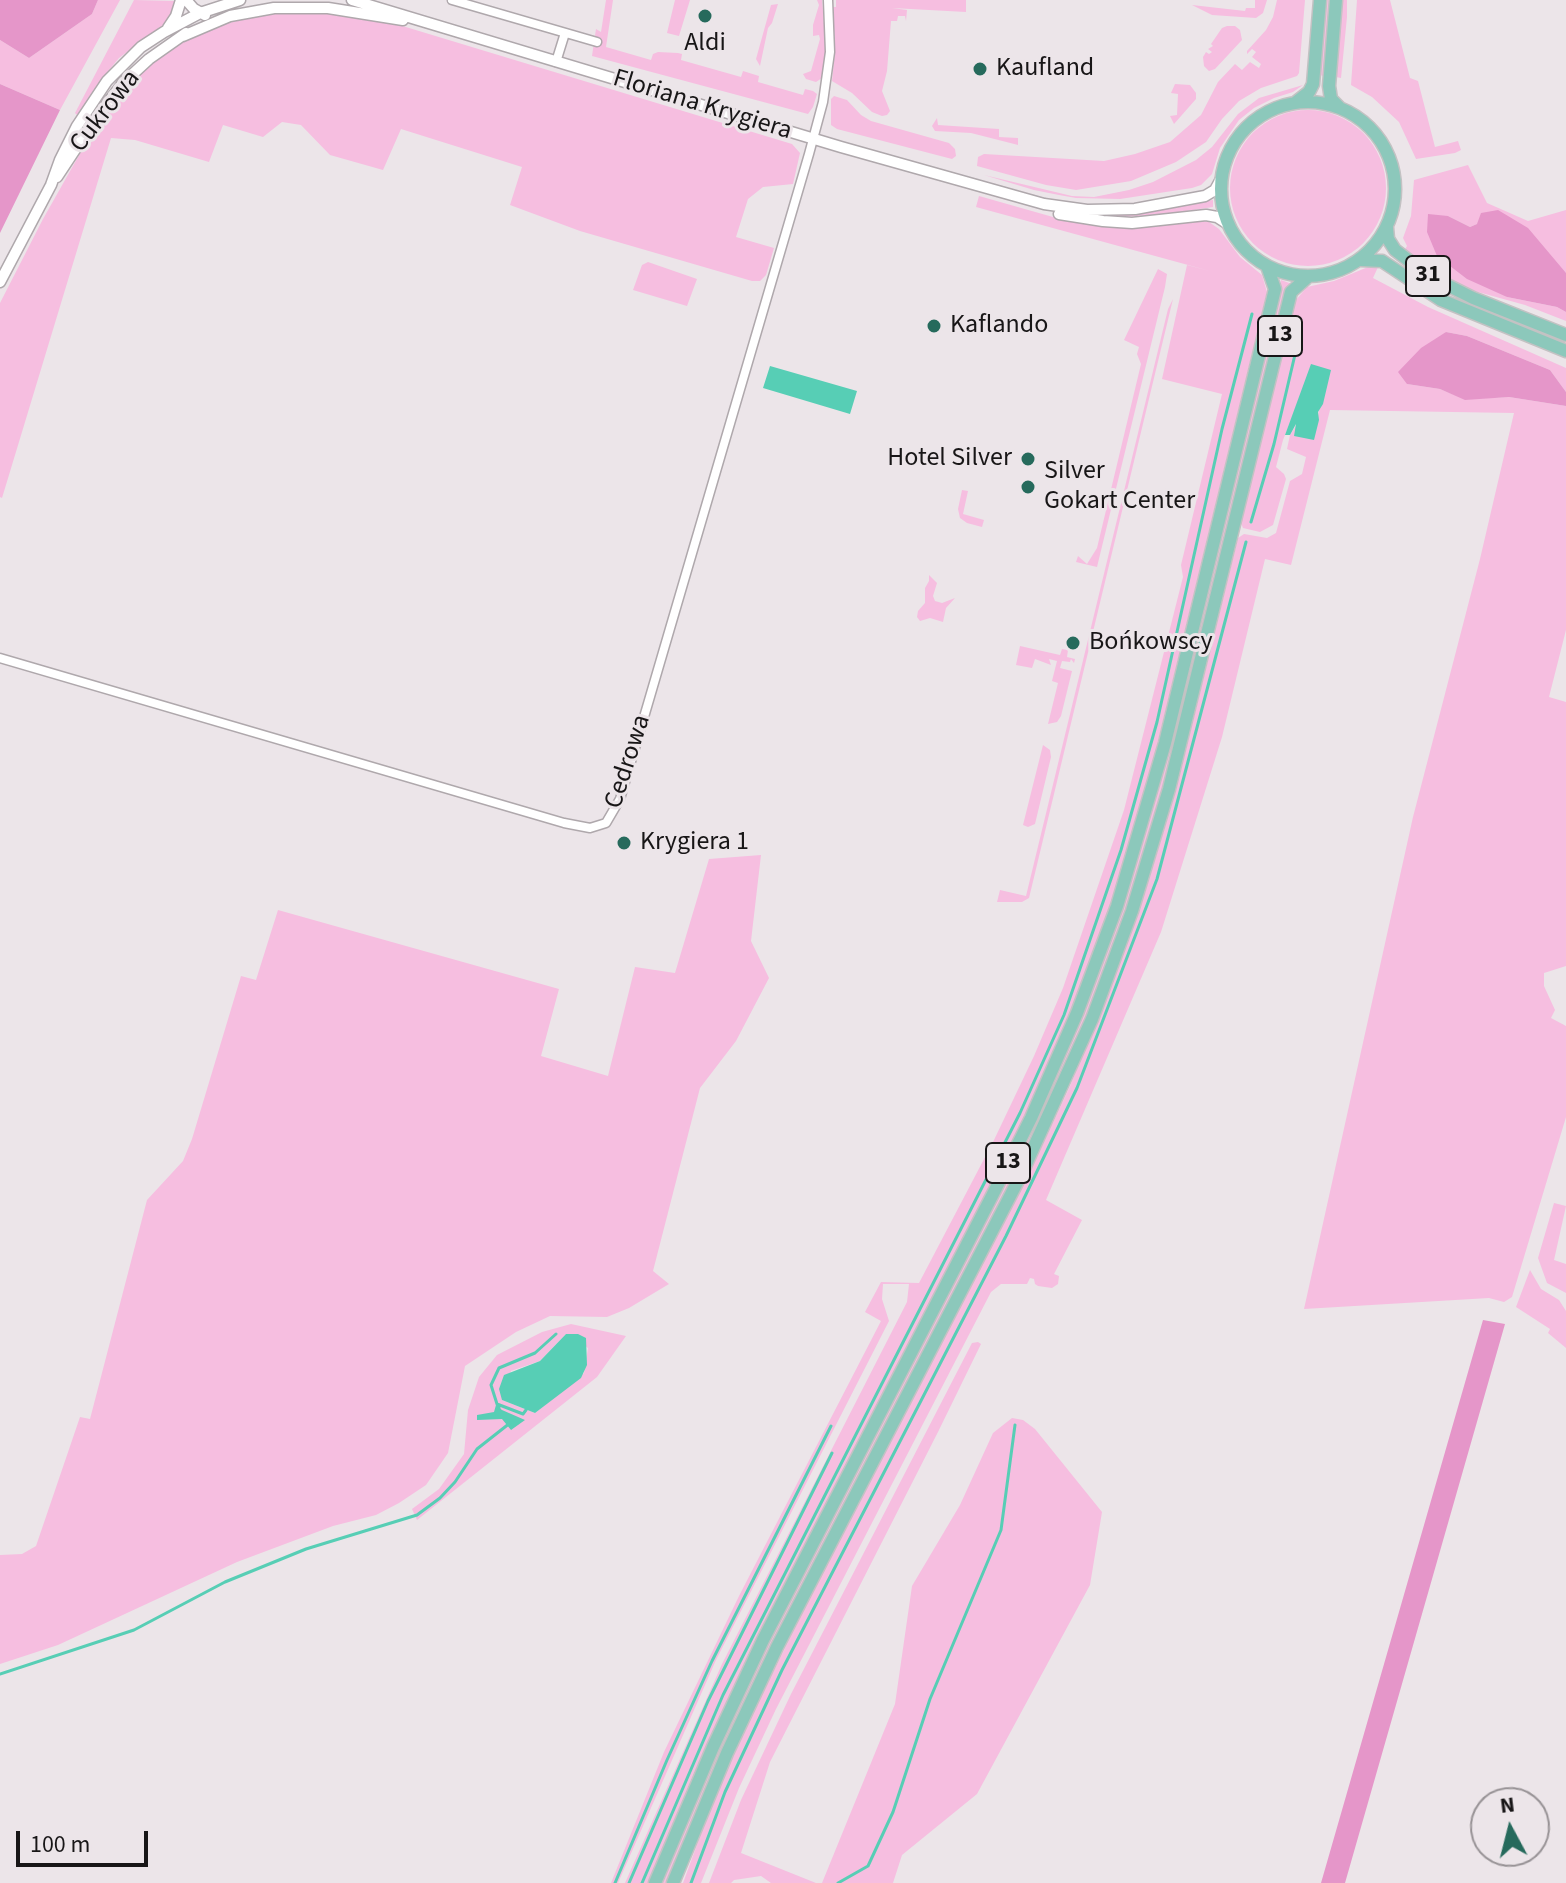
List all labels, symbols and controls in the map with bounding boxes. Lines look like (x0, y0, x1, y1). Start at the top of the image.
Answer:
marker: Aldi (696, 7, 714, 25)
place label: Aldi (684, 28, 726, 60)
place label: Kaufland (996, 53, 1094, 85)
marker: Kaufland (971, 60, 989, 78)
street label: Floriana Krygiera (609, 64, 795, 148)
street label: Cukrowa (64, 65, 148, 159)
road number: 31 (1406, 256, 1450, 296)
place label: Kaflando (950, 310, 1048, 342)
road number: 13 (1258, 316, 1302, 356)
marker: Kaflando (925, 317, 943, 335)
place label: Hotel Silver (887, 443, 1012, 475)
marker: Hotel Silver (1019, 450, 1037, 468)
place label: Silver Gokart Center (1044, 456, 1195, 518)
marker: Silver Gokart Center (1019, 478, 1037, 496)
place label: Bońkowscy (1089, 627, 1213, 659)
marker: Bońkowscy (1064, 634, 1082, 652)
street label: Cedrowa (599, 711, 659, 813)
place label: Krygiera 1 (640, 827, 749, 859)
marker: Krygiera 1 (615, 834, 633, 852)
road number: 13 (986, 1143, 1030, 1183)
north arrow (1470, 1787, 1550, 1867)
text: N (1498, 1788, 1517, 1822)
scale bar (20, 1815, 152, 1865)
text: 100 m (30, 1827, 90, 1862)

